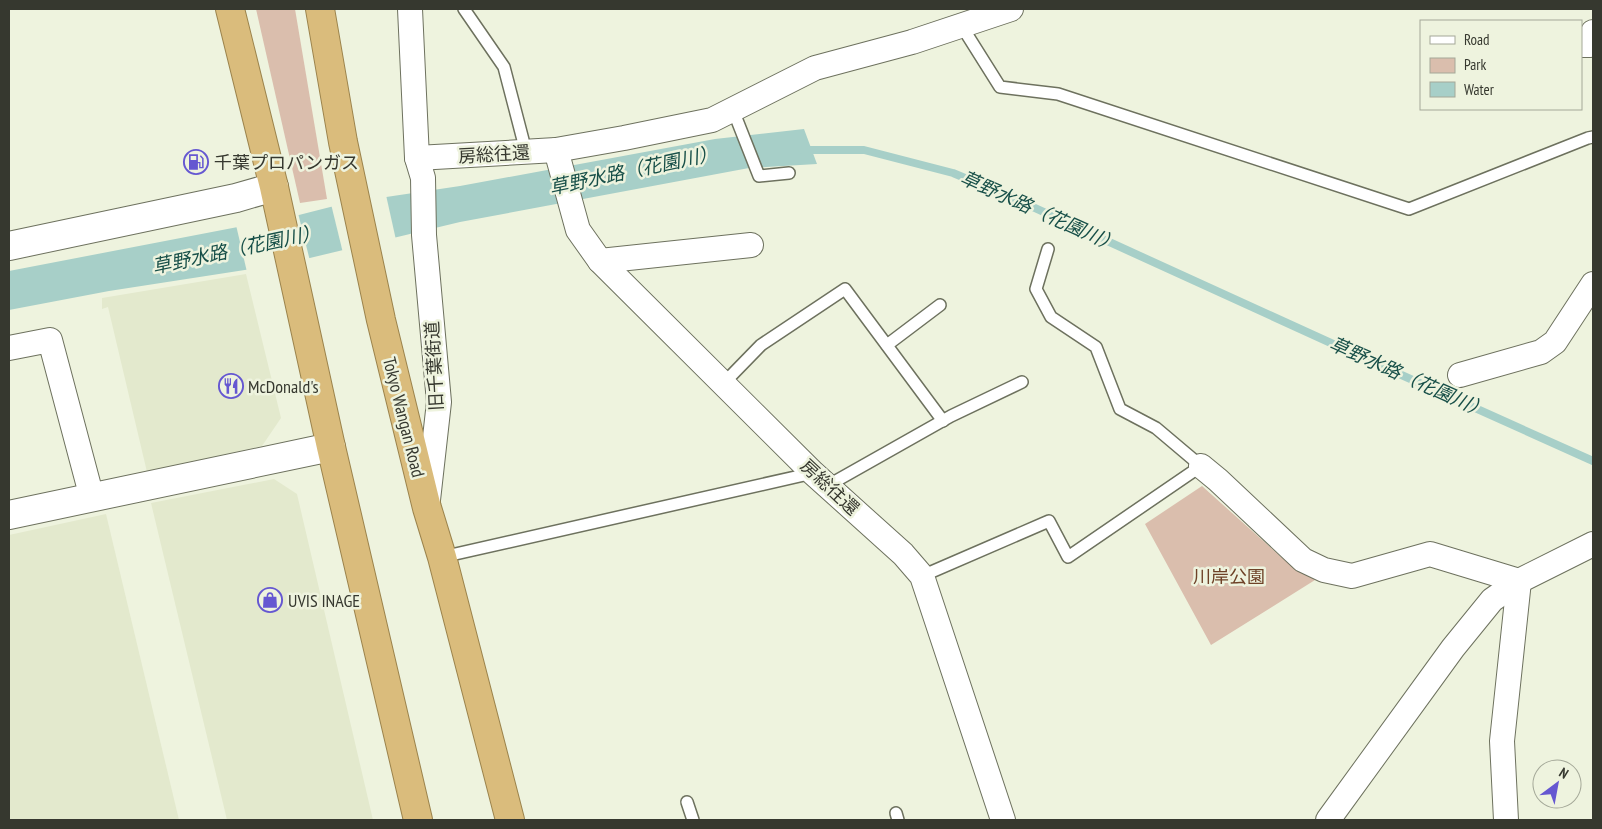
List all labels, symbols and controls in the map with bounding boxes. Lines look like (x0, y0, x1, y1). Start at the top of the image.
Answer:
legend (1420, 20, 1582, 110)
text: Road (1464, 30, 1490, 49)
text: Park (1464, 55, 1486, 74)
text: Water (1464, 80, 1495, 99)
water label: 草野水路（花園川） (547, 140, 719, 200)
street label: 房総往還 (457, 141, 531, 167)
fuel station icon: 千葉プロパンガス (183, 149, 209, 175)
place label: 千葉プロパンガス (214, 151, 359, 174)
water label: 草野水路（花園川） (957, 165, 1123, 257)
water label: 草野水路（花園川） (150, 219, 322, 279)
street label: 旧千葉街道 (420, 320, 448, 412)
water label: 草野水路（花園川） (1326, 331, 1492, 423)
street label: Tokyo Wangan Road (378, 355, 430, 479)
restaurant icon: McDonald's (218, 373, 244, 399)
place label: McDonald's (248, 375, 319, 398)
street label: 房総往還 (796, 454, 864, 520)
park label: 川岸公園 (1193, 565, 1265, 588)
shop icon: UVIS INAGE (257, 587, 283, 613)
place label: UVIS INAGE (288, 589, 360, 612)
north arrow (1532, 759, 1582, 809)
text: N (1556, 763, 1572, 783)

